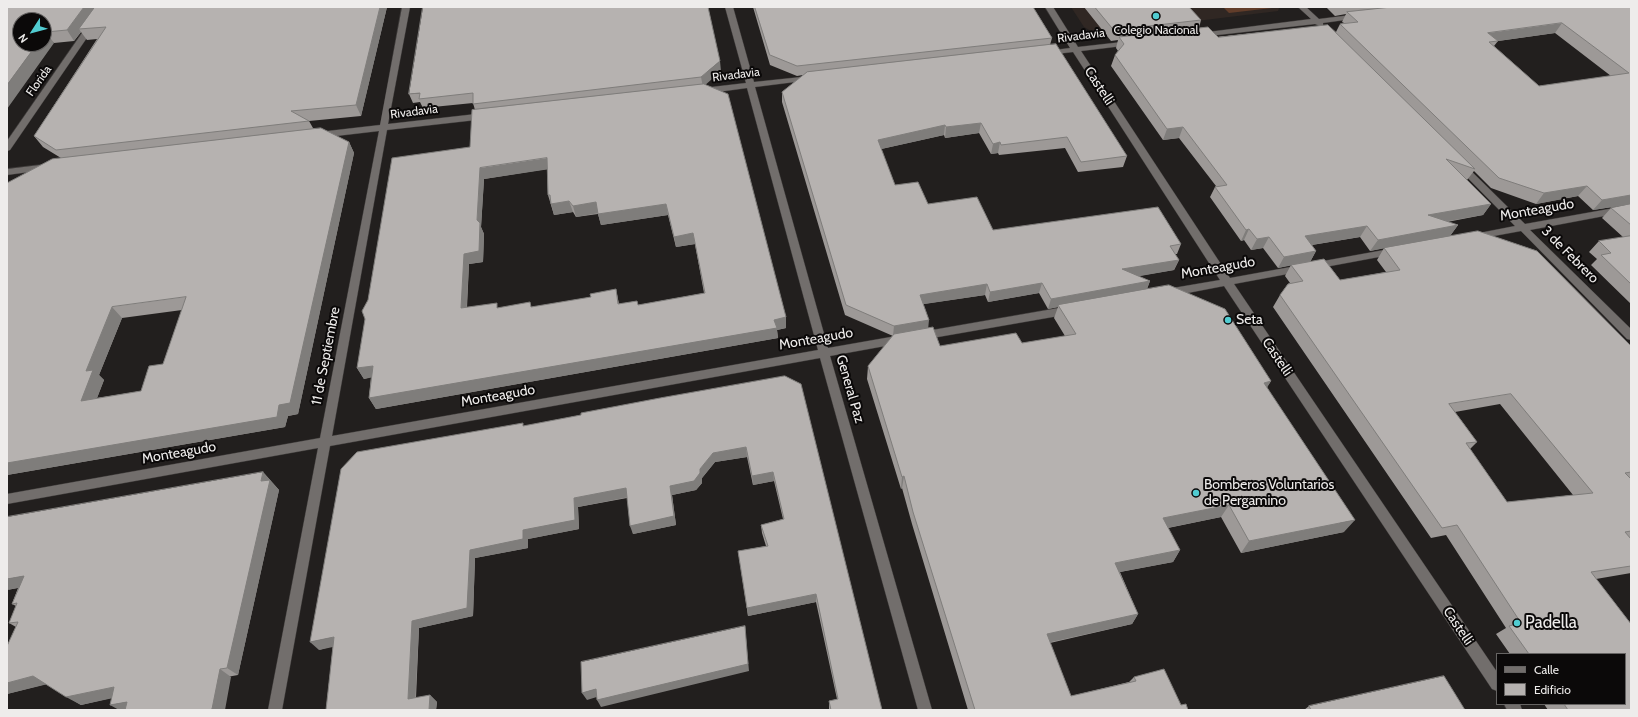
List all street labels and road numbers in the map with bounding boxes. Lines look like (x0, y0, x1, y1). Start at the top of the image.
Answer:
street label: Rivadavia (1056, 26, 1106, 46)
street label: Florida (23, 63, 55, 99)
street label: Castelli (1080, 64, 1118, 108)
street label: Rivadavia (711, 65, 761, 85)
street label: Rivadavia (389, 102, 439, 122)
street label: Monteagudo (1499, 195, 1575, 225)
street label: 3 de Febrero (1538, 223, 1602, 287)
street label: Monteagudo (1180, 253, 1256, 283)
street label: 11 de Septiembre (308, 305, 344, 407)
street label: Monteagudo (778, 324, 854, 354)
street label: Castelli (1258, 335, 1296, 379)
street label: General Paz (832, 353, 868, 425)
street label: Monteagudo (460, 381, 536, 411)
street label: Monteagudo (141, 438, 217, 468)
street label: Castelli (1439, 604, 1477, 648)

